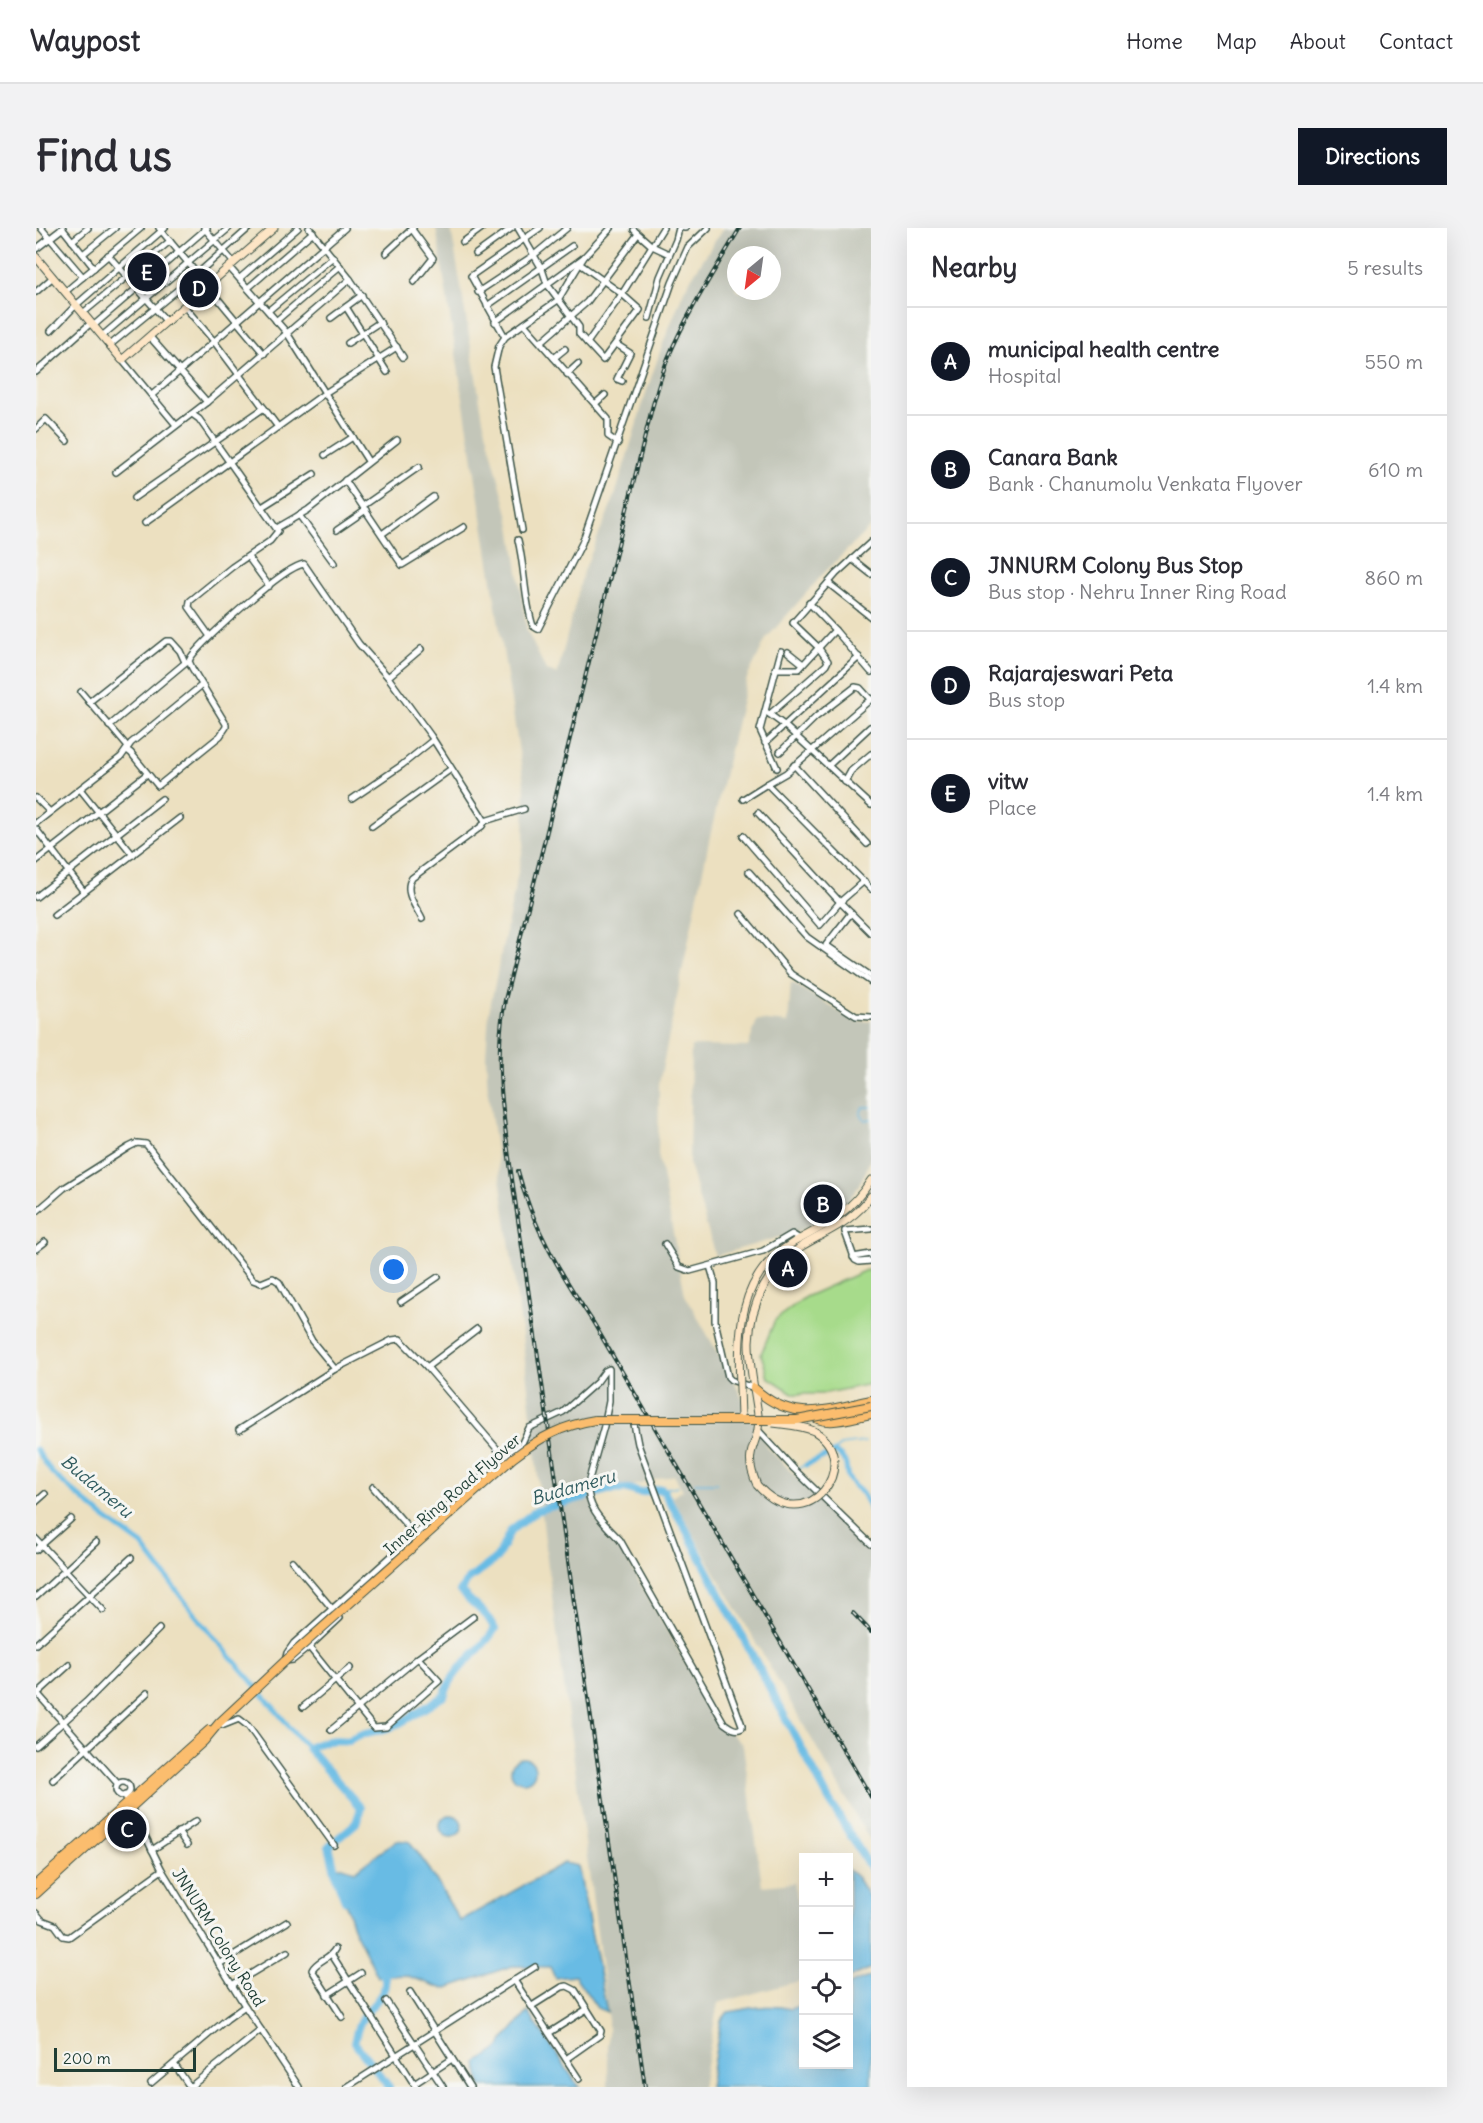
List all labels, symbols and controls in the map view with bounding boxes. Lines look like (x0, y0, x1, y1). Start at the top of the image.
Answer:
text: Waypost (30, 23, 140, 59)
text: Home (1126, 28, 1183, 55)
text: Map (1216, 28, 1257, 55)
text: About (1290, 28, 1346, 55)
text: Contact (1379, 28, 1453, 55)
button: Directions (1298, 128, 1447, 185)
text: Find us (36, 130, 172, 182)
north arrow (727, 246, 781, 300)
pin: E (128, 250, 166, 294)
text: Nearby (931, 251, 1017, 284)
text: 5 results (1347, 255, 1423, 280)
pin: D (180, 266, 218, 310)
text: municipal health centre (988, 335, 1219, 363)
text: A (944, 349, 957, 374)
text: 550 m (1365, 349, 1423, 374)
text: Hospital (988, 363, 1061, 388)
text: Canara Bank (988, 443, 1118, 471)
text: B (944, 457, 957, 482)
text: 610 m (1368, 457, 1423, 482)
text: Bank · Chanumolu Venkata Flyover (988, 471, 1303, 496)
text: JNNURM Colony Bus Stop (988, 551, 1243, 579)
text: C (944, 565, 957, 590)
text: 860 m (1364, 565, 1423, 590)
text: Bus stop · Nehru Inner Ring Road (988, 579, 1287, 604)
text: Rajarajeswari Peta (988, 659, 1173, 687)
text: D (943, 673, 958, 698)
text: 1.4 km (1367, 673, 1423, 698)
text: Bus stop (988, 687, 1065, 712)
text: vitw (988, 767, 1028, 795)
text: E (945, 781, 956, 806)
text: 1.4 km (1367, 781, 1423, 806)
text: Place (988, 795, 1036, 820)
pin: B (804, 1182, 842, 1226)
pin: A (768, 1246, 807, 1290)
your location (379, 1255, 408, 1284)
street label: Inner Ring Road Flyover (379, 1429, 525, 1559)
water label: Budameru (57, 1449, 139, 1524)
water label: Budameru (528, 1464, 619, 1510)
pin: C (108, 1806, 146, 1852)
map controls (799, 1853, 853, 2069)
button: + (799, 1853, 853, 1907)
street label: JNNURM Colony Road (168, 1864, 270, 2010)
button: − (799, 1907, 853, 1961)
button: locate (799, 1961, 853, 2015)
button: layers (799, 2015, 853, 2069)
scale bar (54, 2045, 196, 2072)
text: 200 m (63, 2048, 111, 2068)

